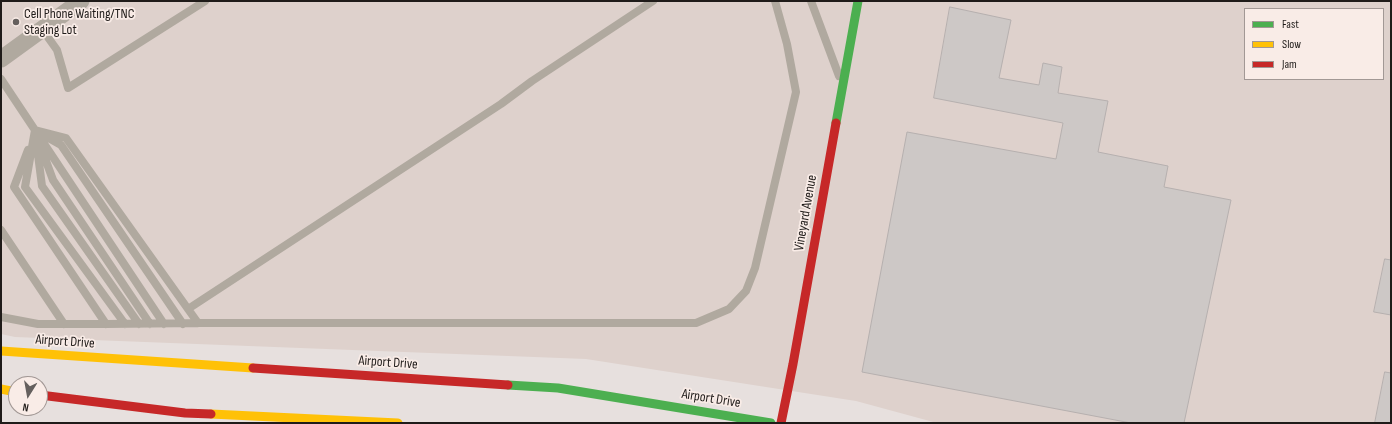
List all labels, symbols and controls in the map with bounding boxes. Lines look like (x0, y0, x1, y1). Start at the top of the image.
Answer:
place label: Cell Phone Waiting/TNC Staging Lot (24, 6, 134, 38)
legend (1244, 8, 1384, 80)
marker: Cell Phone Waiting/TNC Staging Lot (11, 17, 21, 27)
text: Fast (1282, 17, 1299, 32)
text: Slow (1282, 37, 1301, 52)
text: Jam (1282, 57, 1297, 72)
street label: Vineyard Avenue (791, 174, 821, 252)
street label: Airport Drive (35, 332, 95, 352)
street label: Airport Drive (358, 353, 418, 373)
north arrow (8, 376, 48, 416)
street label: Airport Drive (680, 386, 742, 412)
text: N (22, 400, 30, 414)

